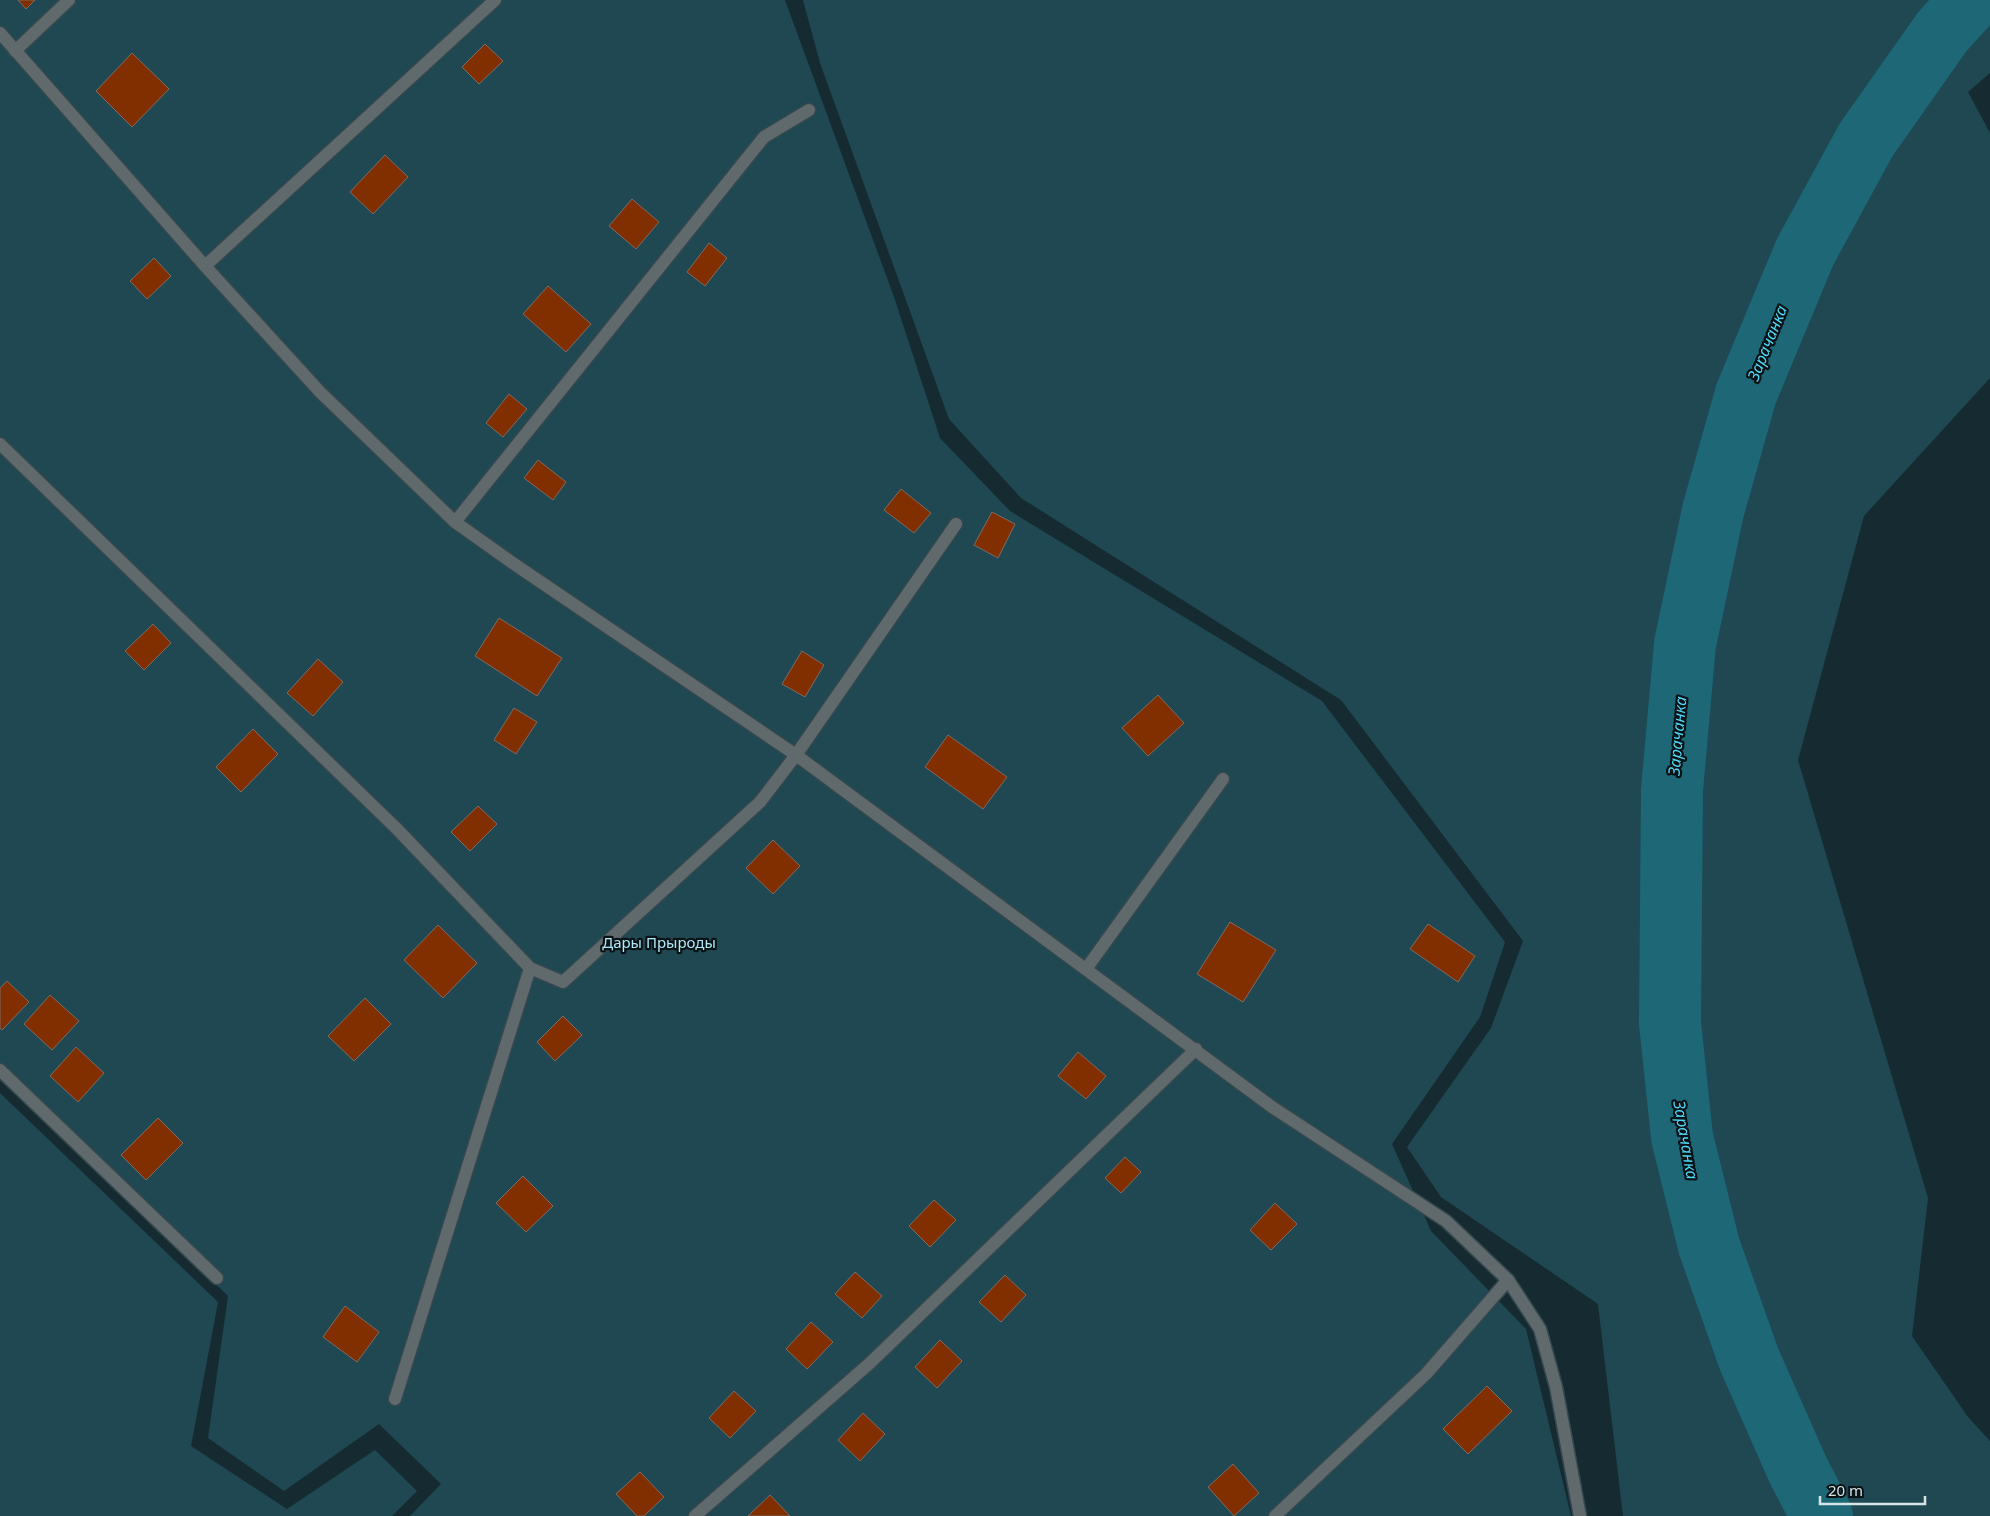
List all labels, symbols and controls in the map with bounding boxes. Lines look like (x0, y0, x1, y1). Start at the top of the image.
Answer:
water label: Зарачанка (1742, 302, 1792, 385)
water label: Зарачанка (1662, 695, 1691, 778)
park label: Дары Прыроды (602, 932, 716, 952)
water label: Зарачанка (1668, 1098, 1704, 1181)
scale bar (1820, 1474, 1925, 1506)
text: 20 m (1828, 1480, 1863, 1500)

